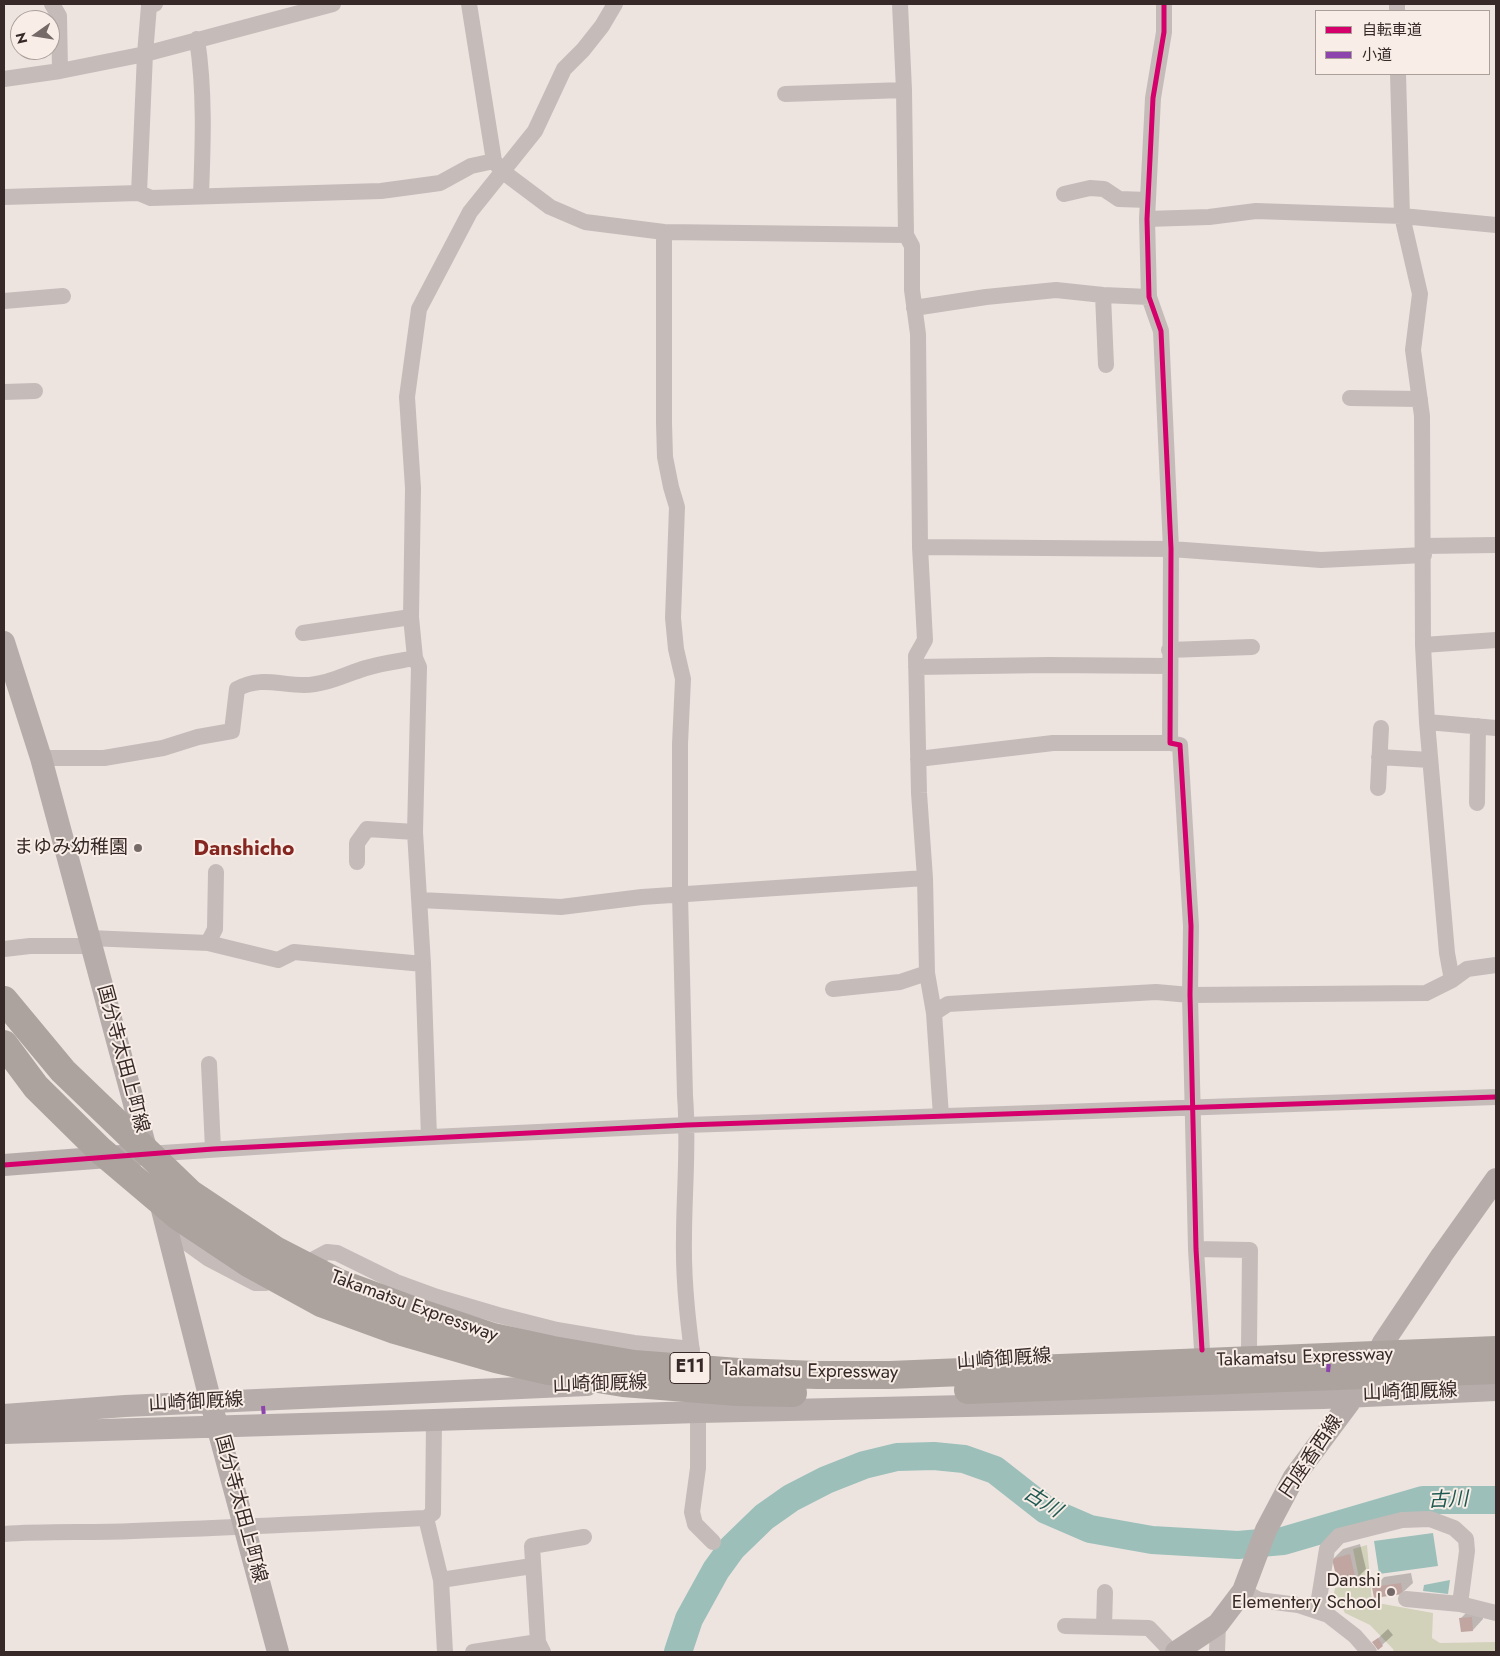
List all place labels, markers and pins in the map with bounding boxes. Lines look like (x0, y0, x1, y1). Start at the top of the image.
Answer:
place label: まゆみ幼稚園 (14, 837, 128, 859)
marker: まゆみ幼稚園 (132, 842, 144, 854)
place label: Danshi Elementery School (1232, 1570, 1381, 1614)
marker: Danshi Elementery School (1385, 1586, 1397, 1598)

